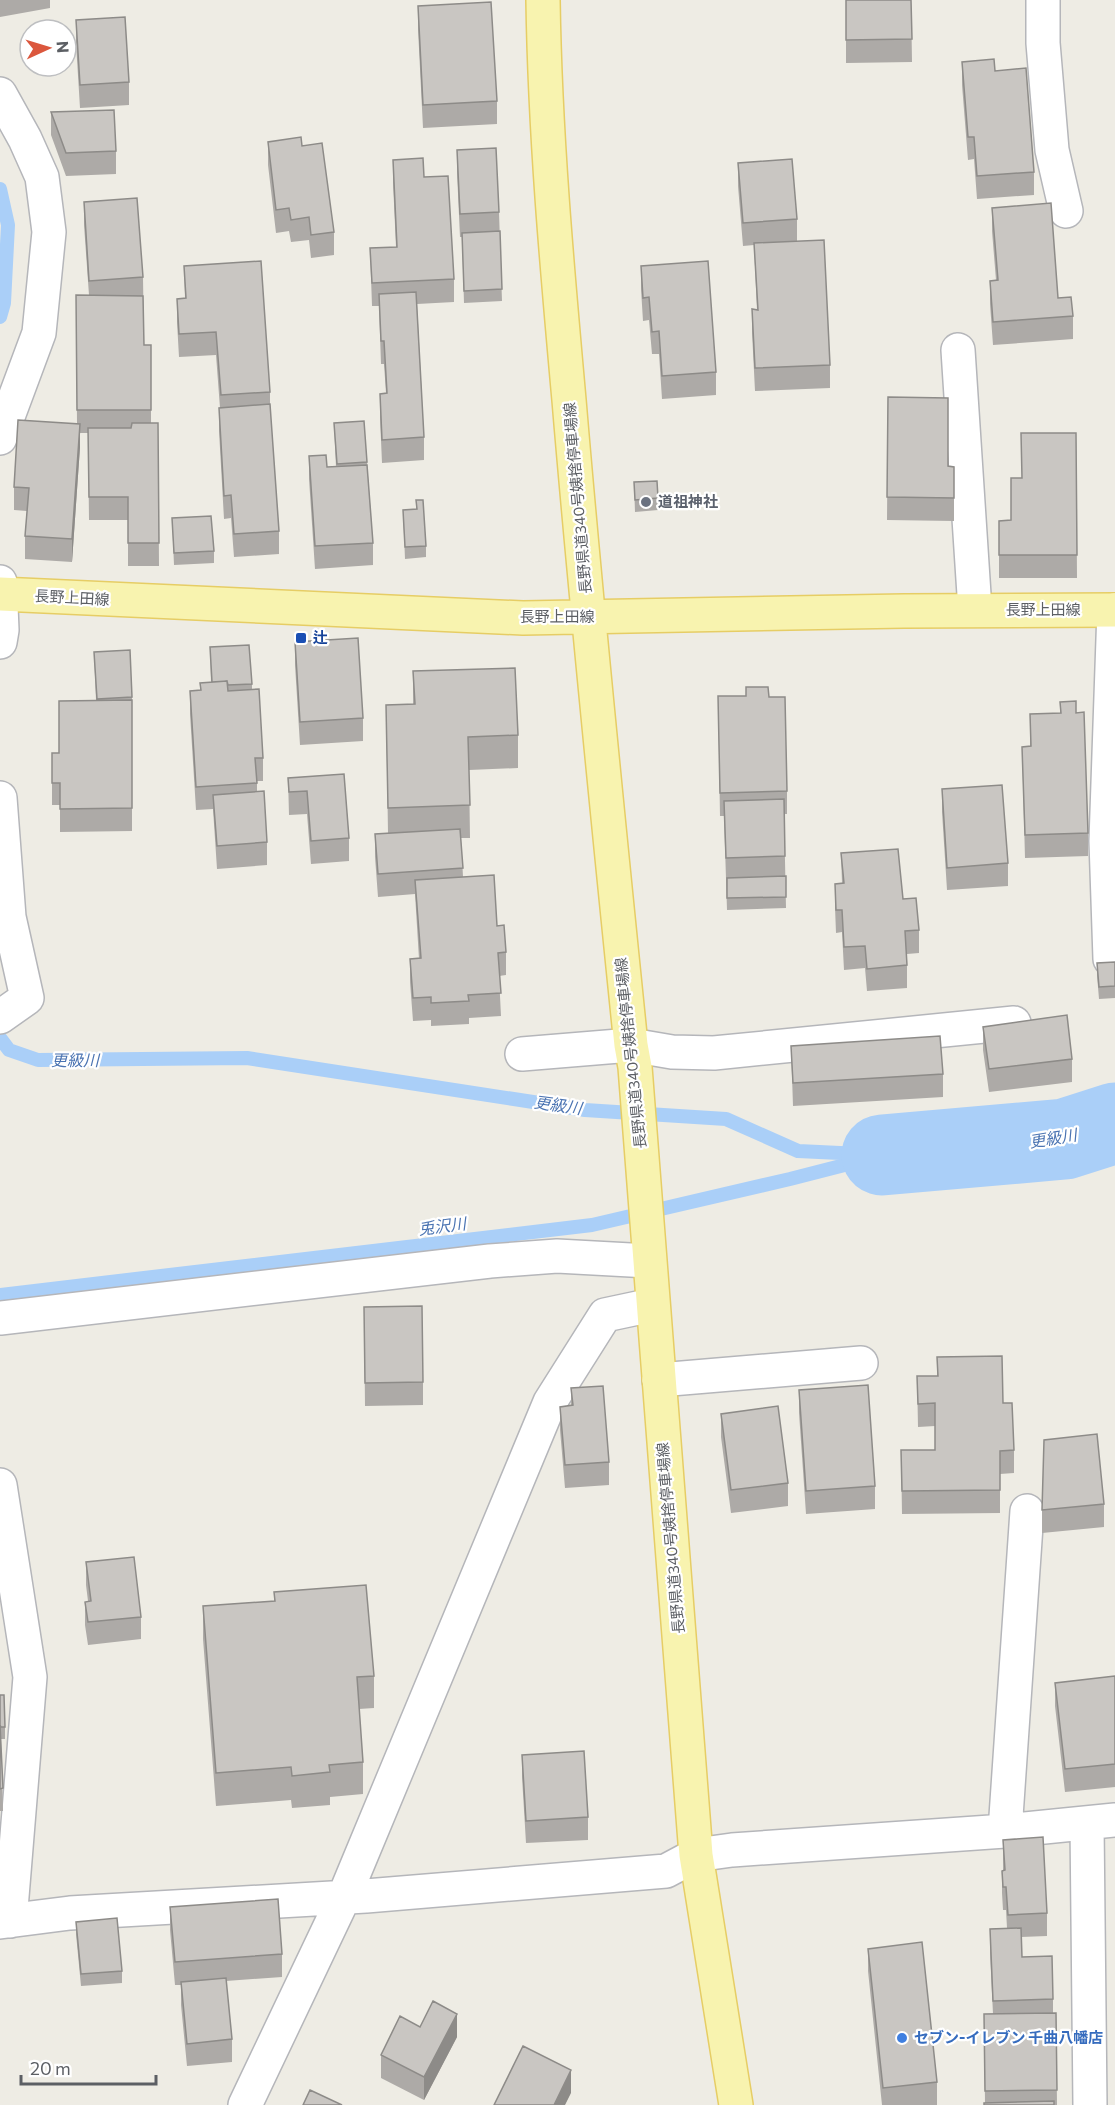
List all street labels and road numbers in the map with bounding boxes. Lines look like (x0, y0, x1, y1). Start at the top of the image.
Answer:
street label: 長野県道340号姨捨停車場線 (560, 401, 594, 595)
street label: 長野上田線 (34, 586, 110, 608)
street label: 長野上田線 (1005, 600, 1081, 618)
street label: 長野上田線 (519, 607, 595, 625)
street label: 長野県道340号姨捨停車場線 (611, 957, 649, 1150)
street label: 長野県道340号姨捨停車場線 (653, 1441, 687, 1635)

